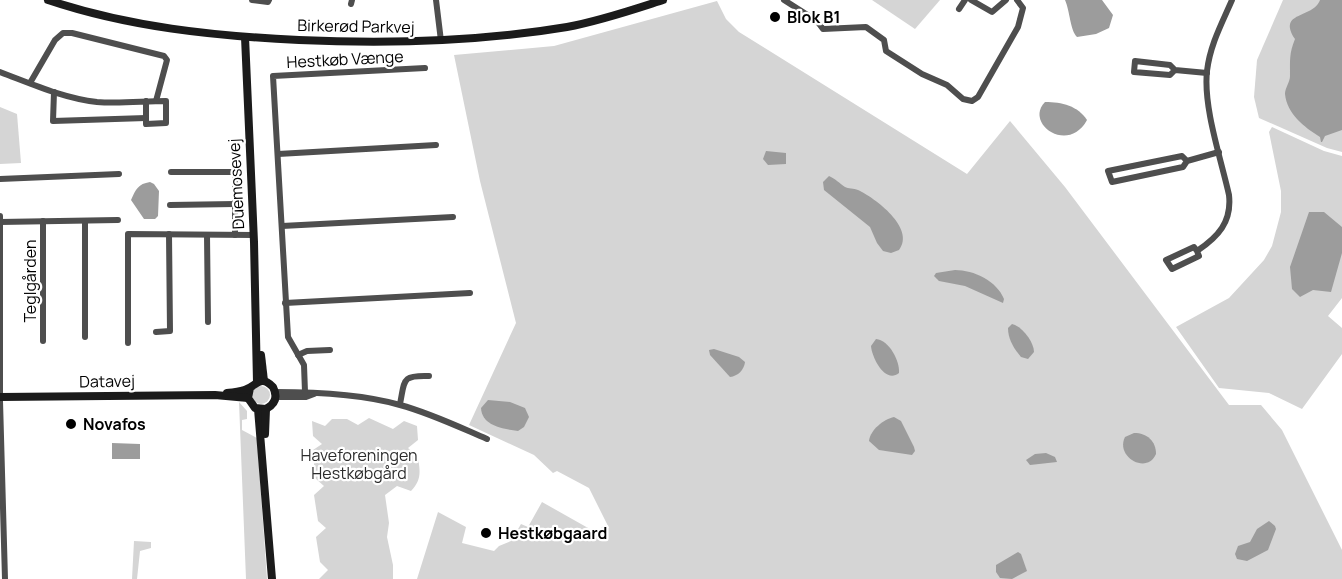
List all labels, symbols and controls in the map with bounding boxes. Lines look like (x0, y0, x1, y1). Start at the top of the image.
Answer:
place label: Blok B1 (787, 6, 840, 28)
marker: Blok B1 (768, 10, 782, 24)
street label: Birkerød Parkvej (297, 14, 415, 38)
street label: Hestkøb Vænge (286, 45, 404, 73)
street label: Duemosevej (223, 138, 249, 230)
street label: Teglgården (19, 240, 41, 322)
street label: Datavej (79, 370, 135, 392)
place label: Novafos (83, 413, 146, 435)
marker: Novafos (64, 417, 78, 431)
park label: Haveforeningen Hestkøbgård (300, 444, 418, 484)
place label: Hestkøbgaard (498, 522, 607, 544)
marker: Hestkøbgaard (479, 526, 493, 540)

